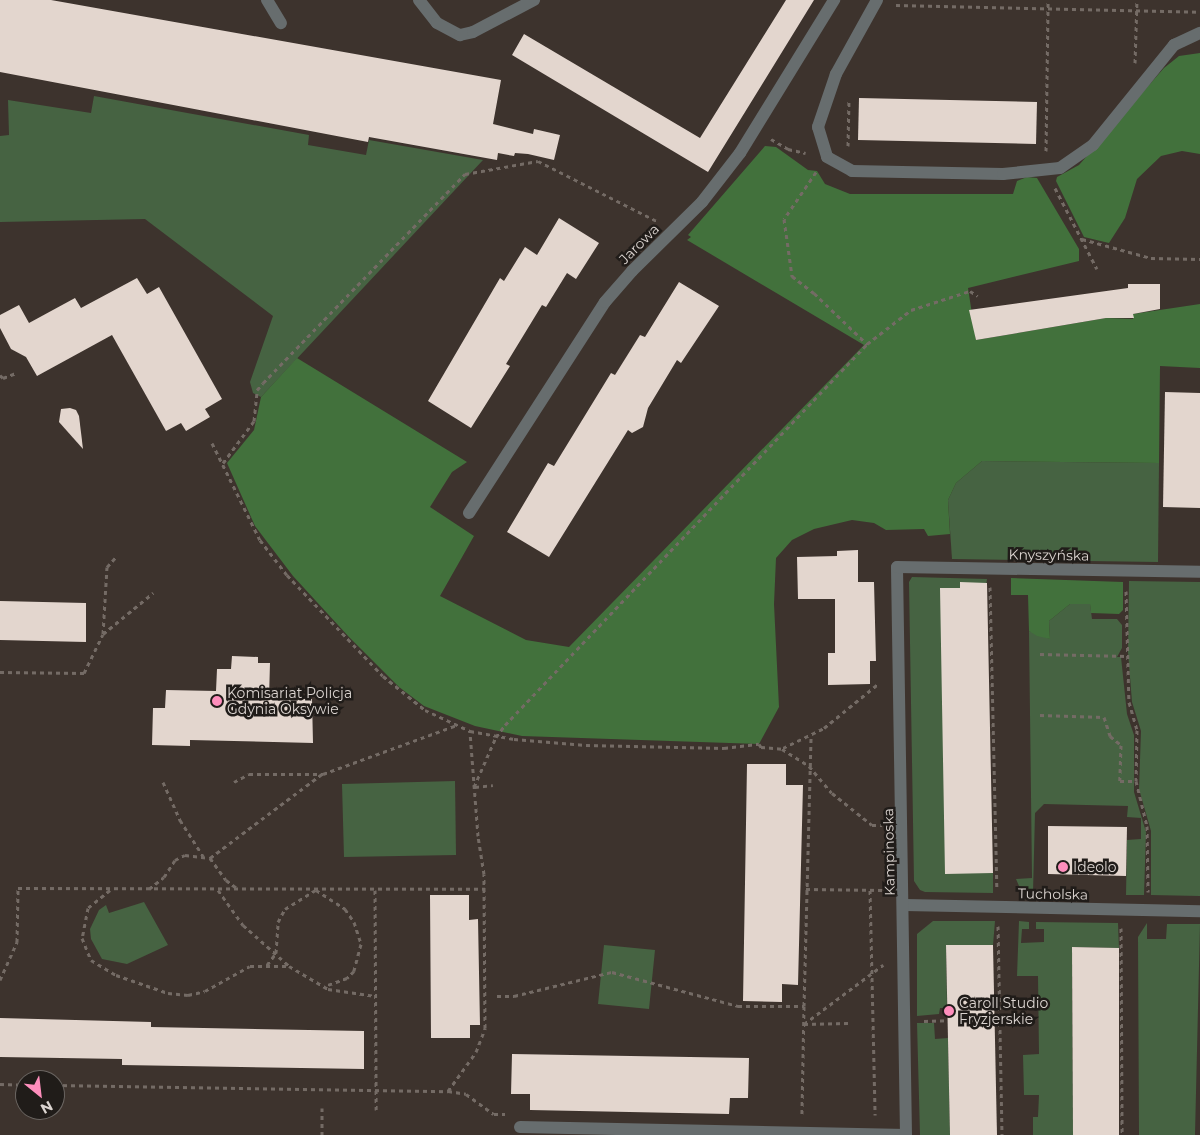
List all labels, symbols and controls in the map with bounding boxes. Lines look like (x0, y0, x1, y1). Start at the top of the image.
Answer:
street label: Jarowa (616, 221, 662, 267)
street label: Knyszyńska (1009, 546, 1089, 564)
place label: Komisariat Policja Gdynia Oksywie (227, 685, 352, 718)
marker: Komisariat Policja Gdynia Oksywie (211, 695, 223, 707)
street label: Kampinoska (880, 808, 898, 896)
place label: Ideolo (1073, 859, 1116, 875)
marker: Ideolo (1057, 861, 1069, 873)
street label: Tucholska (1018, 885, 1088, 903)
place label: Caroll Studio Fryzjerskie (959, 995, 1048, 1028)
marker: Caroll Studio Fryzjerskie (943, 1005, 955, 1017)
north arrow (15, 1070, 65, 1120)
text: N (37, 1097, 56, 1118)

